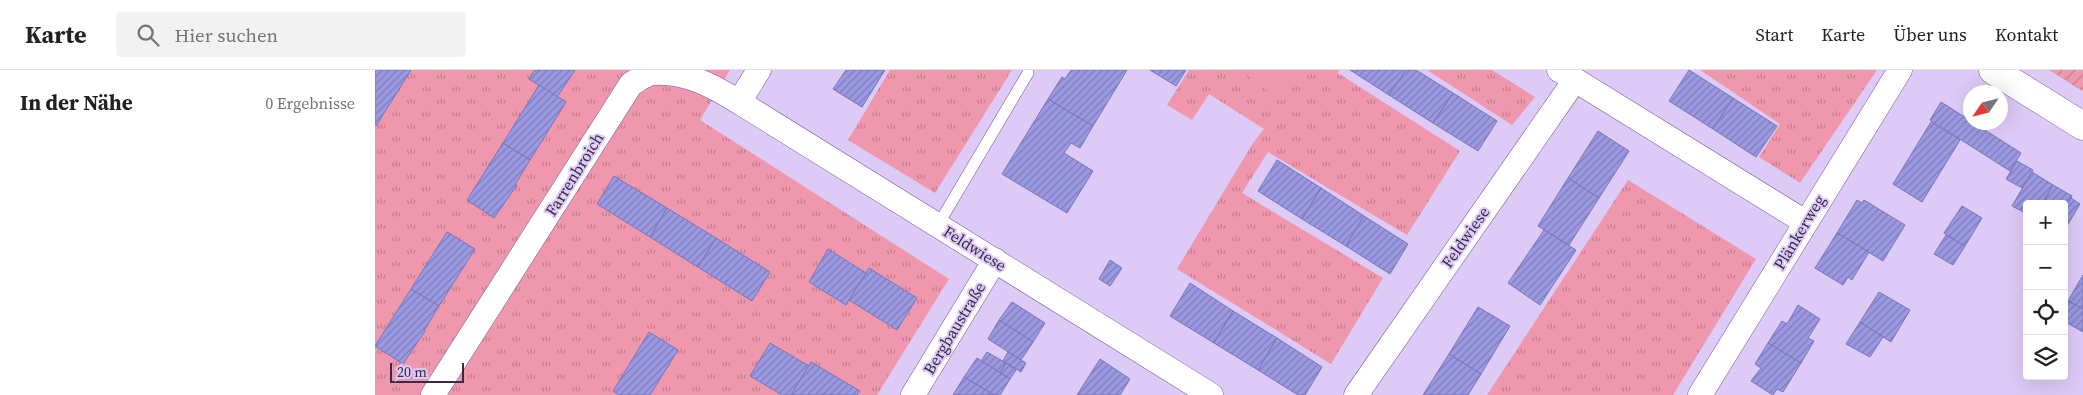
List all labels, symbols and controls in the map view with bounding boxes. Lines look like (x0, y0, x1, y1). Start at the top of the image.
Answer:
search box (116, 12, 466, 57)
text: Karte (25, 18, 86, 51)
icon: search (134, 21, 162, 49)
text: Hier suchen (174, 22, 278, 48)
text: Start (1756, 22, 1793, 47)
text: Karte (1821, 22, 1865, 47)
text: Über uns (1893, 22, 1967, 47)
text: Kontakt (1995, 22, 2058, 47)
north arrow (1963, 85, 2008, 130)
text: In der Nähe (20, 88, 133, 117)
text: 0 Ergebnisse (265, 92, 355, 114)
street label: Farrenbroich (540, 128, 609, 220)
street label: Plänkerweg (1768, 190, 1830, 274)
map controls (2023, 200, 2068, 380)
button: + (2023, 200, 2068, 245)
street label: Feldwiese (1436, 202, 1494, 272)
street label: Feldwiese (939, 220, 1011, 276)
button: − (2023, 245, 2068, 290)
street label: Bergbaustraße (918, 278, 990, 378)
button: locate (2023, 290, 2068, 335)
button: layers (2023, 335, 2068, 380)
scale bar (390, 360, 464, 383)
text: 20 m (397, 362, 427, 382)

